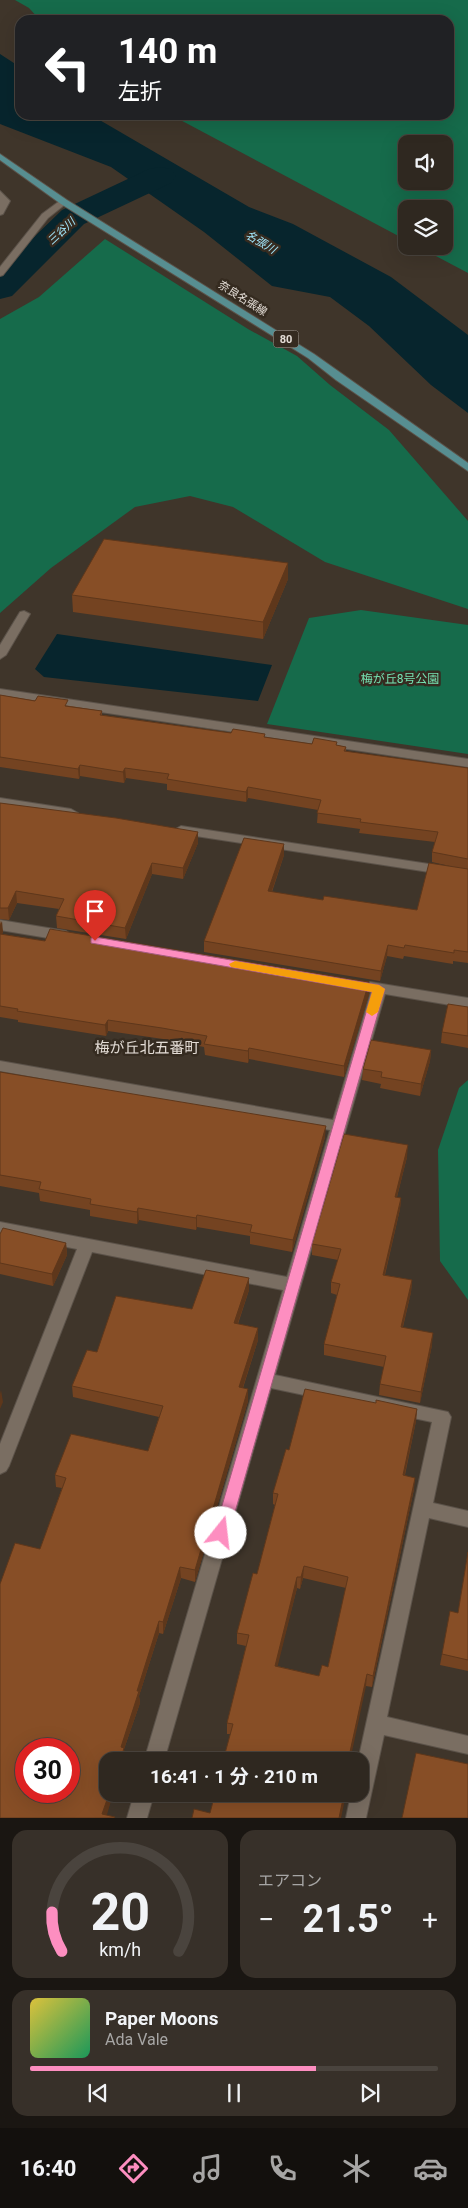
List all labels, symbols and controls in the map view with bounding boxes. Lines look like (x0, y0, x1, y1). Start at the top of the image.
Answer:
text: 140 m (118, 31, 217, 72)
icon: left (35, 35, 100, 100)
text: 左折 (118, 79, 162, 104)
map controls (398, 135, 453, 255)
button: sound (398, 135, 453, 190)
button: layers (398, 200, 453, 255)
water label: 三谷川 (45, 215, 79, 247)
water label: 名張川 (243, 228, 279, 257)
street label: 奈良名張線 (216, 278, 270, 319)
road number: 80 (274, 330, 298, 348)
park label: 梅が丘8号公園 (361, 672, 439, 686)
pin (74, 890, 116, 941)
icon: arrive (81, 897, 109, 925)
district label: 梅が丘北五番町 (94, 1039, 200, 1057)
position arrow (194, 1506, 246, 1558)
speed limit sign: 30 (15, 1738, 80, 1803)
text: 16:41 · 1 分 · 210 m (150, 1765, 318, 1788)
text: エアコン (258, 1871, 322, 1890)
text: 20 (90, 1882, 150, 1943)
text: 21.5° (302, 1897, 394, 1941)
text: − (258, 1903, 274, 1936)
text: + (422, 1903, 438, 1936)
text: km/h (99, 1939, 141, 1960)
text: Paper Moons (105, 2007, 218, 2030)
text: Ada Vale (105, 2030, 168, 2049)
icon: previous (84, 2079, 112, 2107)
icon: pause (220, 2079, 248, 2107)
icon: next (356, 2079, 384, 2107)
icon: directions (116, 2151, 151, 2186)
icon: music (190, 2151, 225, 2186)
icon: phone (265, 2151, 300, 2186)
icon: climate (339, 2151, 374, 2186)
icon: car (413, 2151, 448, 2186)
text: 16:40 (20, 2156, 76, 2181)

